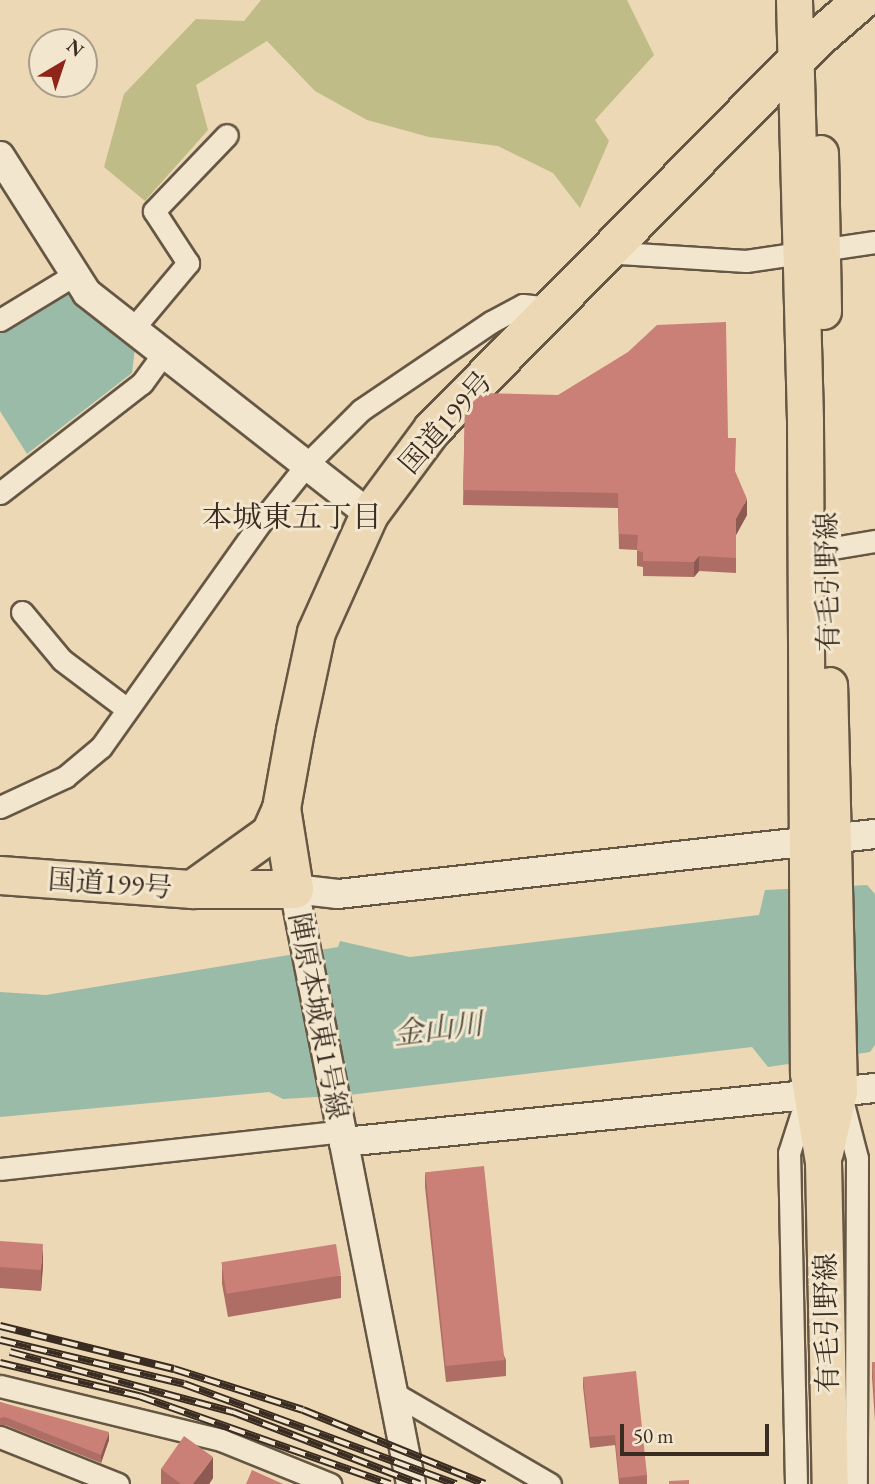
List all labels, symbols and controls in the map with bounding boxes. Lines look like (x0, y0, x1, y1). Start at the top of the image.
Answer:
north arrow (28, 28, 98, 98)
text: N (61, 33, 89, 62)
street label: 国道199号 (392, 364, 498, 480)
district label: 本城東五丁目 (202, 499, 382, 535)
street label: 有毛引野線 (809, 512, 845, 652)
street label: 国道199号 (47, 862, 173, 904)
street label: 陣原本城東1号線 (283, 910, 355, 1122)
water label: 金山川 (391, 1006, 485, 1052)
street label: 有毛引野線 (808, 1253, 844, 1393)
scale bar (623, 1410, 772, 1454)
text: 50 m (633, 1422, 674, 1449)

